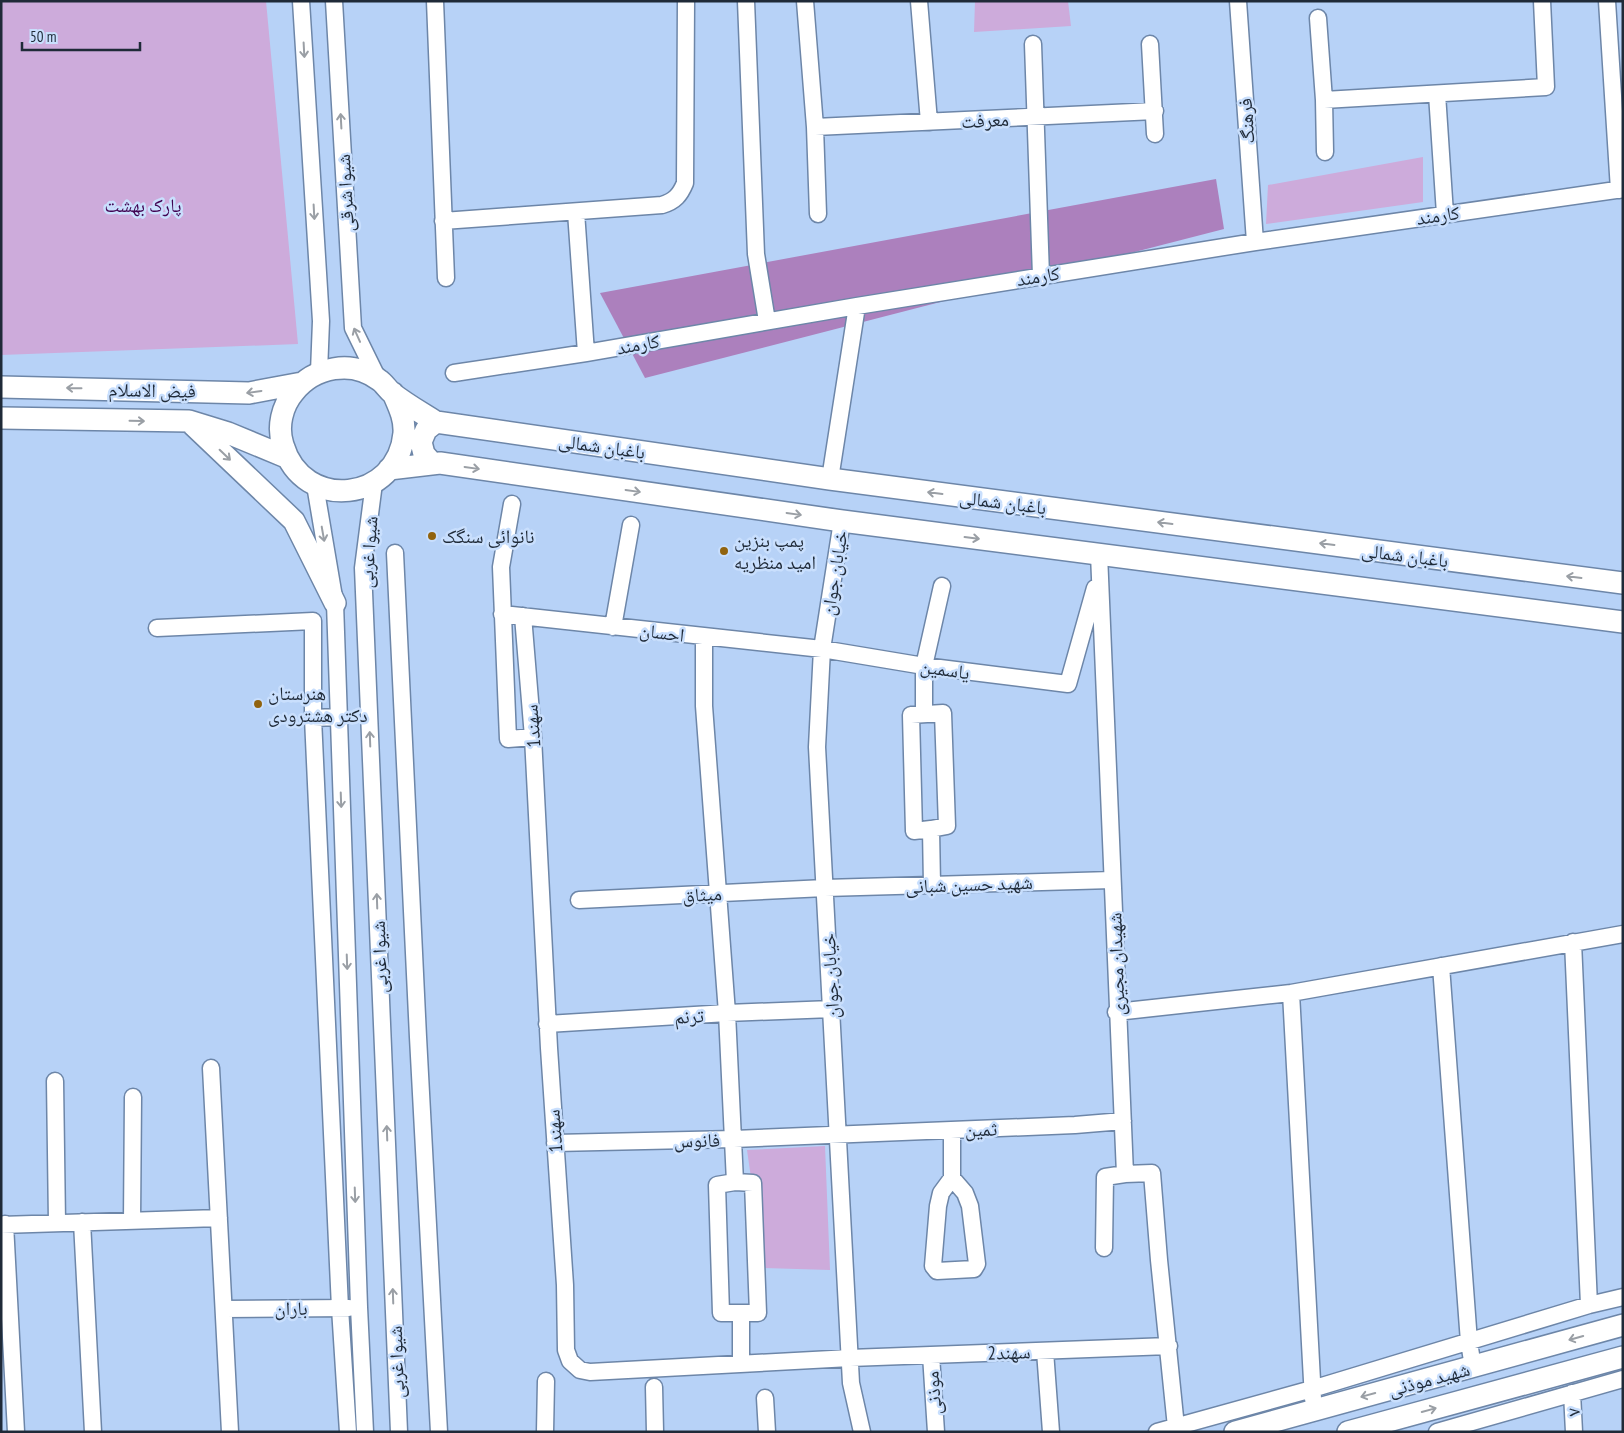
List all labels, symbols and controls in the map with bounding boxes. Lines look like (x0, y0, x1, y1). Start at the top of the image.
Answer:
scale bar (22, 20, 140, 52)
text: 50 m (30, 27, 56, 46)
one-way arrow (300, 42, 309, 58)
street label: فرهنگ (1232, 97, 1260, 145)
street label: معرفت (961, 107, 1009, 133)
one-way arrow (337, 113, 346, 129)
street label: شیوا شرقی (331, 153, 359, 233)
park label: پارک بهشت (105, 193, 182, 217)
street label: کارمند (1415, 200, 1461, 230)
one-way arrow (309, 204, 319, 220)
street label: کارمند (1015, 261, 1061, 291)
one-way arrow (351, 328, 361, 343)
street label: کارمند (615, 328, 661, 360)
street label: فیض الاسلام (108, 377, 196, 405)
one-way arrow (66, 383, 82, 393)
one-way arrow (246, 387, 262, 397)
one-way arrow (129, 416, 145, 425)
street label: باغبان شمالی (557, 428, 647, 464)
one-way arrow (218, 449, 231, 461)
one-way arrow (464, 463, 480, 473)
street label: باغبان شمالی (958, 485, 1048, 519)
one-way arrow (625, 486, 641, 496)
one-way arrow (927, 488, 943, 498)
one-way arrow (786, 509, 802, 519)
street label: شیوا غربی (354, 515, 382, 589)
one-way arrow (1158, 518, 1174, 528)
place label: نانوائی سنگک (442, 524, 535, 548)
one-way arrow (319, 525, 329, 541)
place label: پمپ بنزین امید منظریه (734, 528, 816, 574)
street label: خیابان جوان (815, 529, 853, 617)
marker: نانوائی سنگک (426, 530, 438, 542)
one-way arrow (964, 533, 980, 543)
street label: باغبان شمالی (1360, 538, 1450, 572)
one-way arrow (1319, 539, 1335, 549)
marker: پمپ بنزین امید منظریه (718, 545, 730, 557)
one-way arrow (1567, 572, 1583, 582)
street label: احسان (638, 617, 686, 647)
street label: یاسمین (919, 654, 971, 684)
place label: هنرستان دکتر هشترودی (268, 681, 368, 727)
marker: هنرستان دکتر هشترودی (252, 698, 264, 710)
street label: 1سهند (519, 704, 545, 748)
one-way arrow (366, 731, 375, 747)
one-way arrow (336, 792, 346, 808)
street label: شهید حسین شبانی (905, 870, 1033, 898)
street label: میثاق (682, 881, 722, 907)
one-way arrow (372, 893, 382, 910)
street label: شهیدان مجیری (1102, 912, 1130, 1016)
street label: شیوا غربی (366, 920, 392, 994)
street label: خیابان جوان (816, 933, 844, 1019)
one-way arrow (342, 954, 352, 970)
street label: ترنم (673, 1003, 705, 1030)
street label: 1سهند (541, 1109, 567, 1153)
street label: ثمین (964, 1116, 998, 1142)
one-way arrow (382, 1126, 391, 1142)
street label: فانوس (674, 1128, 720, 1152)
one-way arrow (351, 1186, 360, 1202)
one-way arrow (389, 1288, 398, 1304)
street label: باران (274, 1296, 308, 1320)
street label: شیوا غربی (383, 1325, 409, 1399)
one-way arrow (1568, 1334, 1584, 1343)
street label: 2سهند (987, 1339, 1031, 1365)
street label: شهید موذنی (1386, 1357, 1472, 1401)
street label: موذنی (920, 1370, 946, 1416)
one-way arrow (1361, 1390, 1377, 1400)
one-way arrow (1421, 1404, 1437, 1414)
street label: ۷ (1561, 1407, 1585, 1417)

